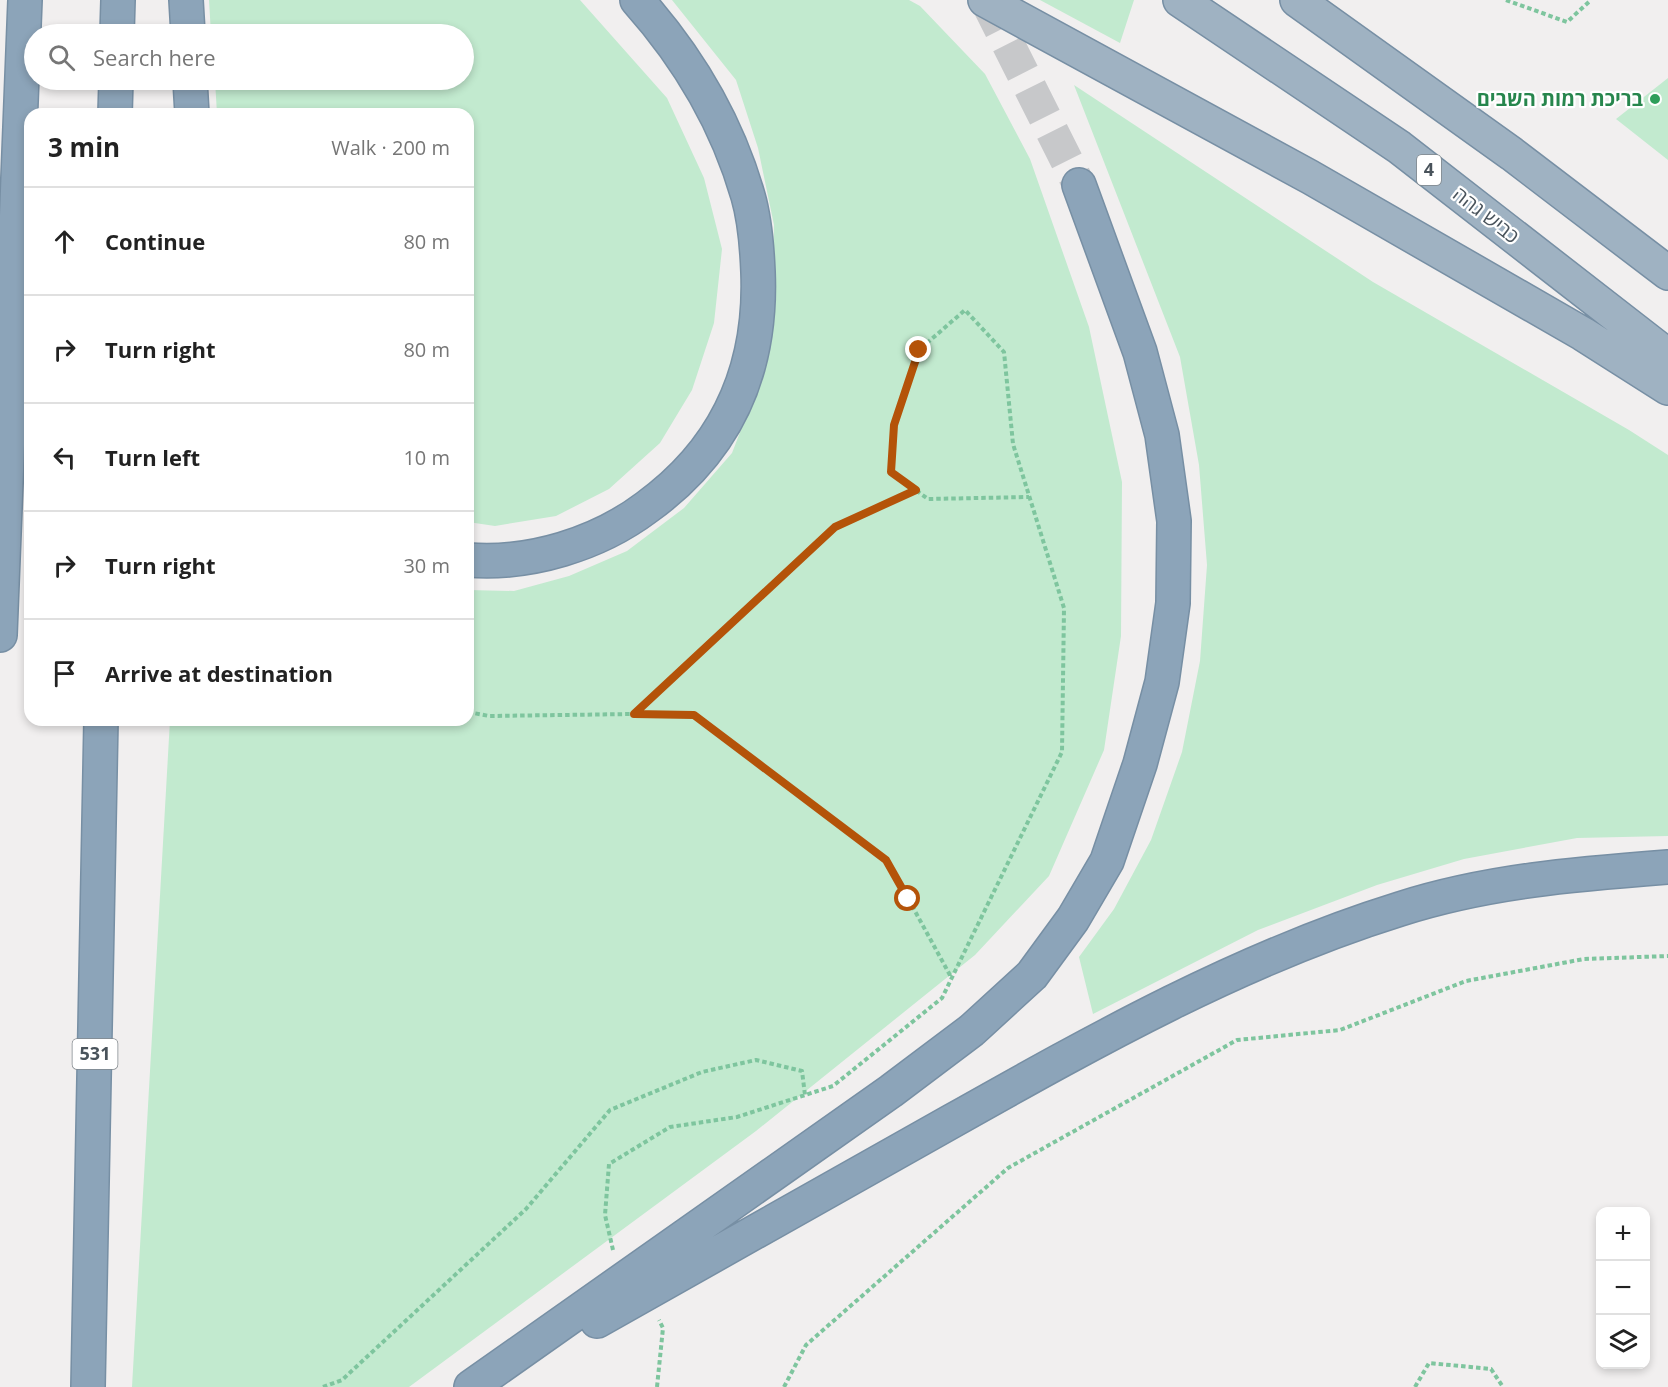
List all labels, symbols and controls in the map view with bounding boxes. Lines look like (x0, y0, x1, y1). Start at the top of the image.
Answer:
search box (24, 24, 474, 90)
icon: search (45, 41, 78, 74)
text: Search here (93, 42, 216, 72)
place label: בריכת רמות השבים (1477, 85, 1643, 112)
marker: בריכת רמות השבים (1648, 92, 1662, 106)
text: 3 min (48, 129, 120, 165)
text: Walk · 200 m (331, 134, 450, 161)
road number: 4 (1417, 155, 1441, 185)
street label: כביש גהה (1447, 180, 1525, 249)
icon: ahead (48, 225, 81, 258)
text: Continue (105, 226, 205, 256)
text: 80 m (403, 228, 450, 255)
icon: right (48, 333, 81, 366)
text: Turn right (105, 334, 216, 364)
text: 80 m (403, 336, 450, 363)
route end (905, 336, 931, 362)
icon: left (48, 441, 81, 474)
text: Turn left (105, 442, 200, 472)
text: 10 m (403, 444, 450, 471)
icon: right (48, 549, 81, 582)
text: Turn right (105, 550, 216, 580)
text: 30 m (403, 552, 450, 579)
icon: arrive (48, 657, 81, 690)
text: Arrive at destination (105, 658, 333, 688)
route start (894, 885, 920, 911)
road number: 531 (72, 1039, 118, 1069)
map controls (1596, 1207, 1650, 1369)
button: + (1596, 1207, 1650, 1261)
button: − (1596, 1261, 1650, 1315)
button: layers (1596, 1315, 1650, 1369)

